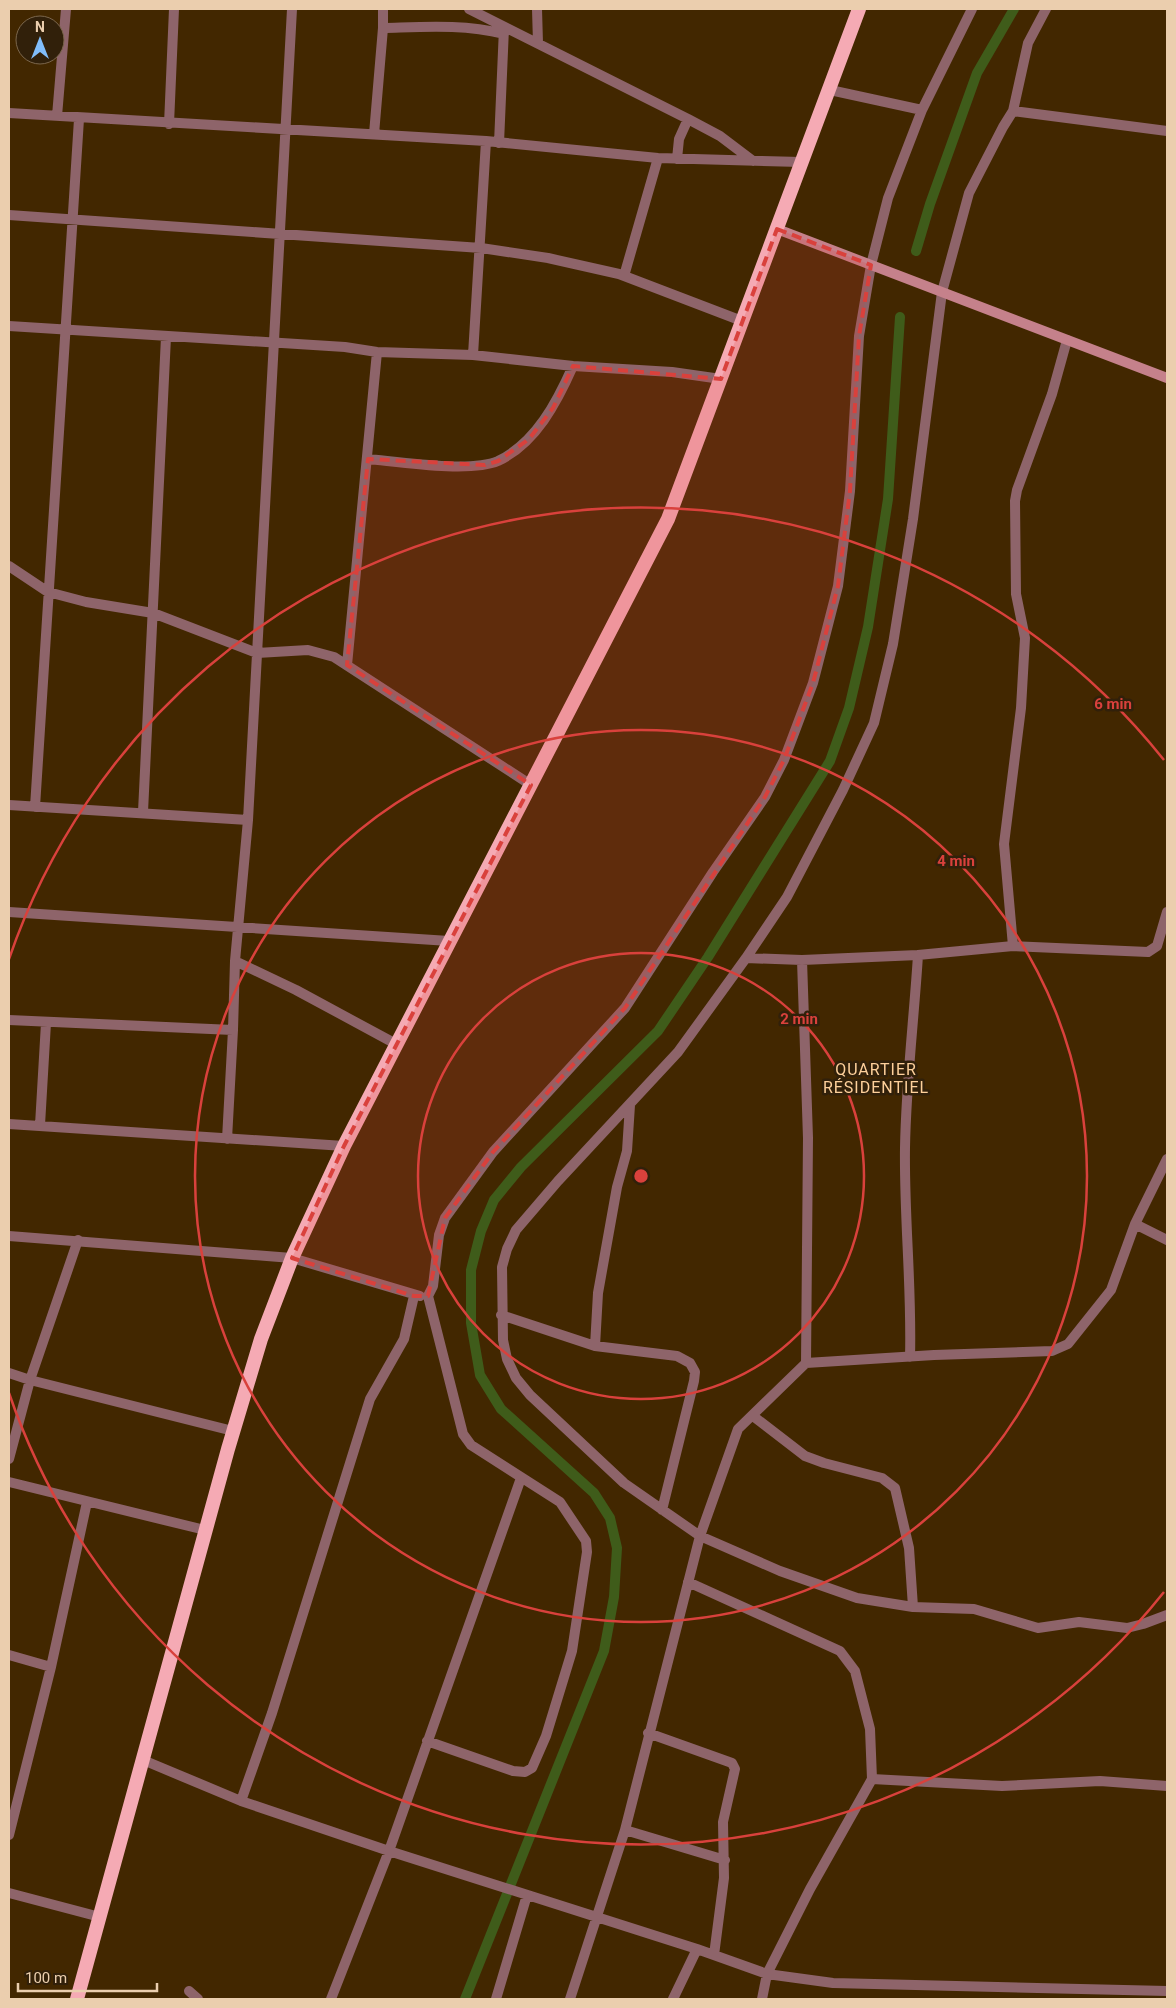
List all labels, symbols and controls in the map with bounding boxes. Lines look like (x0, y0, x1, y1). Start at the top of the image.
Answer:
north arrow (15, 15, 65, 65)
text: N (35, 19, 45, 35)
text: 6 min (1094, 695, 1132, 713)
text: 4 min (937, 852, 975, 870)
text: 2 min (780, 1010, 818, 1028)
district label: QUARTIER RÉSIDENTIEL (823, 1060, 929, 1097)
centre of rings (632, 1167, 650, 1185)
scale bar (18, 1960, 156, 1992)
text: 100 m (25, 1969, 67, 1987)

